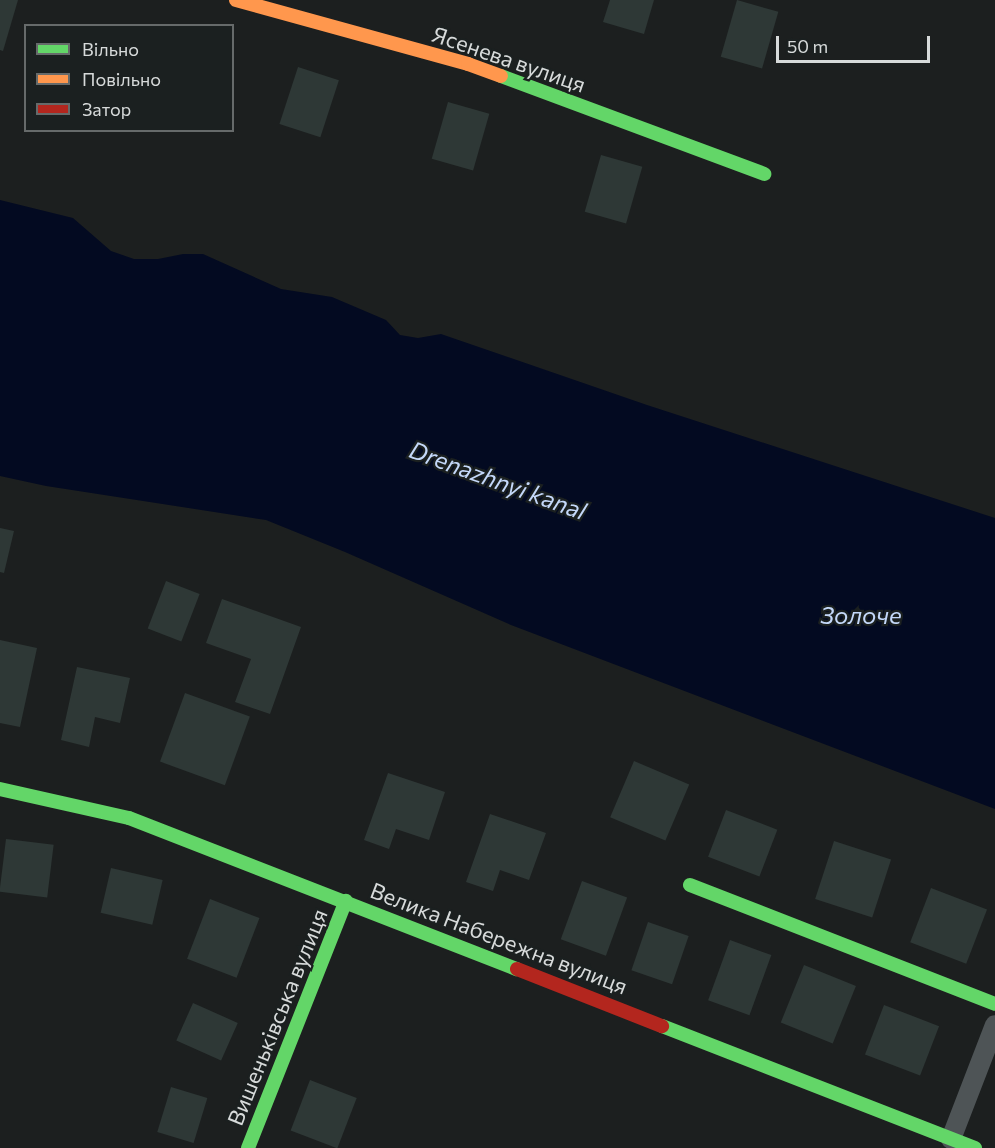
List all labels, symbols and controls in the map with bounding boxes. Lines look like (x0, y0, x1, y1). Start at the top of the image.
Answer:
street label: Ясенева вулиця (429, 20, 589, 98)
legend (24, 24, 234, 132)
scale bar (779, 24, 934, 62)
text: 50 m (787, 35, 828, 57)
text: Вільно (82, 38, 139, 60)
text: Повільно (82, 68, 161, 90)
text: Затор (82, 98, 131, 120)
water label: Drenazhnyi kanal (406, 435, 590, 525)
water label: Золоче (820, 601, 902, 629)
street label: Велика Набережна вулиця (367, 877, 631, 999)
street label: Вишеньківська вулиця (221, 905, 333, 1129)

